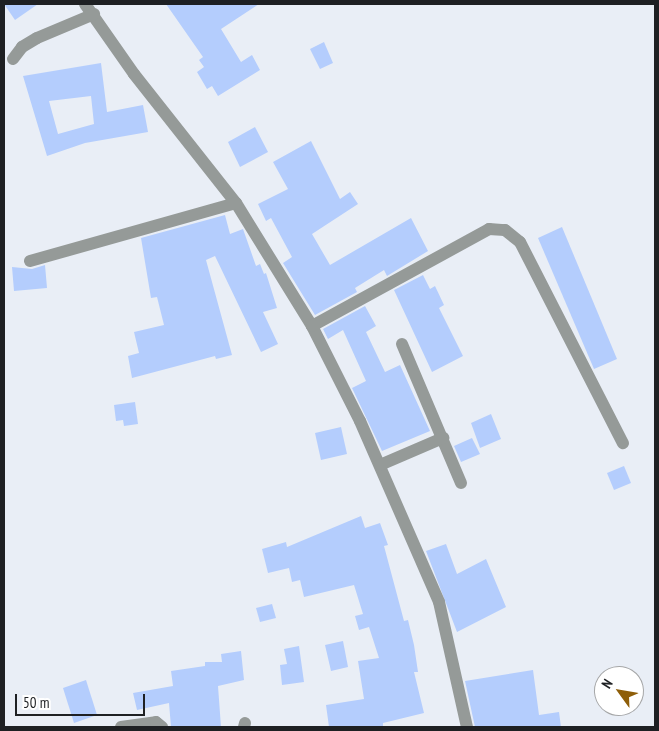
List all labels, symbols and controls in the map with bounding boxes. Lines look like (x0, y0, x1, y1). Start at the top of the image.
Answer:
north arrow (594, 666, 644, 716)
text: N (597, 676, 617, 692)
scale bar (18, 684, 148, 716)
text: 50 m (23, 693, 49, 712)

